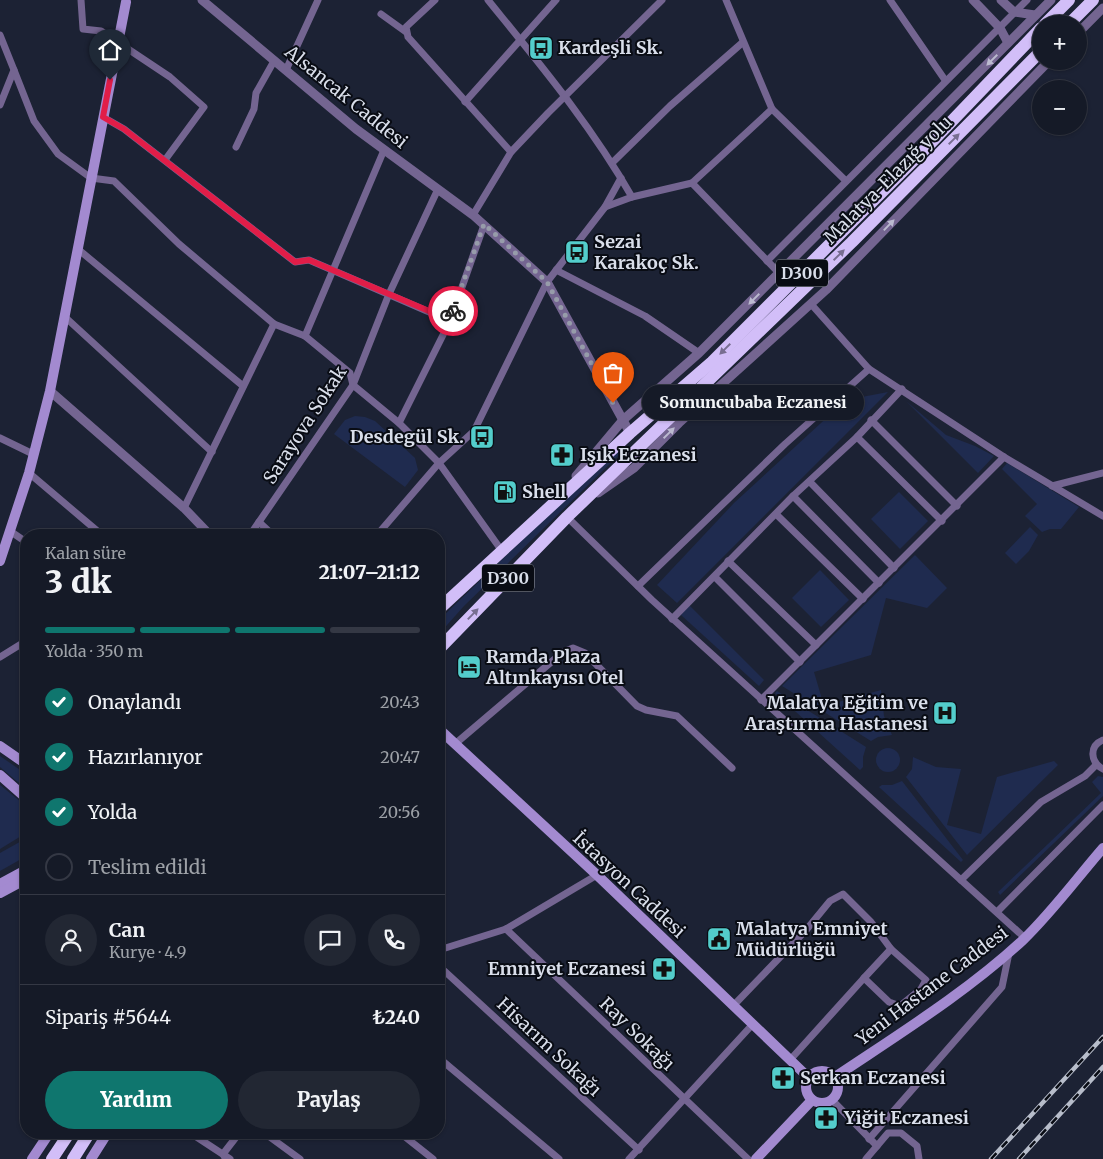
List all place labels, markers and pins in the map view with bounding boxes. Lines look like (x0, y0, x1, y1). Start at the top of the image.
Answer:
pin (89, 29, 131, 80)
bus stop icon: Kardeşli Sk. (528, 35, 554, 61)
place label: Kardeşli Sk. (558, 36, 663, 59)
place label: Sezai Karakoç Sk. (594, 230, 699, 274)
bus stop icon: Sezai Karakoç Sk. (564, 239, 590, 265)
pin (592, 352, 634, 403)
callout: Somuncubaba Eczanesi (643, 386, 866, 420)
bus stop icon: Desdegül Sk. (469, 424, 495, 450)
place label: Desdegül Sk. (350, 425, 464, 448)
pharmacy icon: Işık Eczanesi (549, 442, 575, 468)
place label: Işık Eczanesi (580, 443, 697, 466)
fuel station icon: Shell (492, 479, 518, 505)
place label: Shell (522, 480, 566, 503)
place label: Ramda Plaza Altınkayısı Otel (485, 645, 624, 689)
hotel icon: Ramda Plaza Altınkayısı Otel (456, 654, 482, 680)
place label: Malatya Eğitim ve Araştırma Hastanesi (744, 691, 928, 735)
hospital icon: Malatya Eğitim ve Araştırma Hastanesi (932, 700, 958, 726)
place label: Malatya Emniyet Müdürlüğü (736, 917, 888, 961)
public building icon: Malatya Emniyet Müdürlüğü (706, 926, 732, 952)
pharmacy icon: Emniyet Eczanesi (651, 956, 677, 982)
place label: Emniyet Eczanesi (488, 957, 646, 980)
pharmacy icon: Serkan Eczanesi (770, 1065, 796, 1091)
place label: Serkan Eczanesi (800, 1066, 946, 1089)
pharmacy icon: Yiğit Eczanesi (813, 1105, 839, 1131)
place label: Yiğit Eczanesi (843, 1106, 969, 1129)

